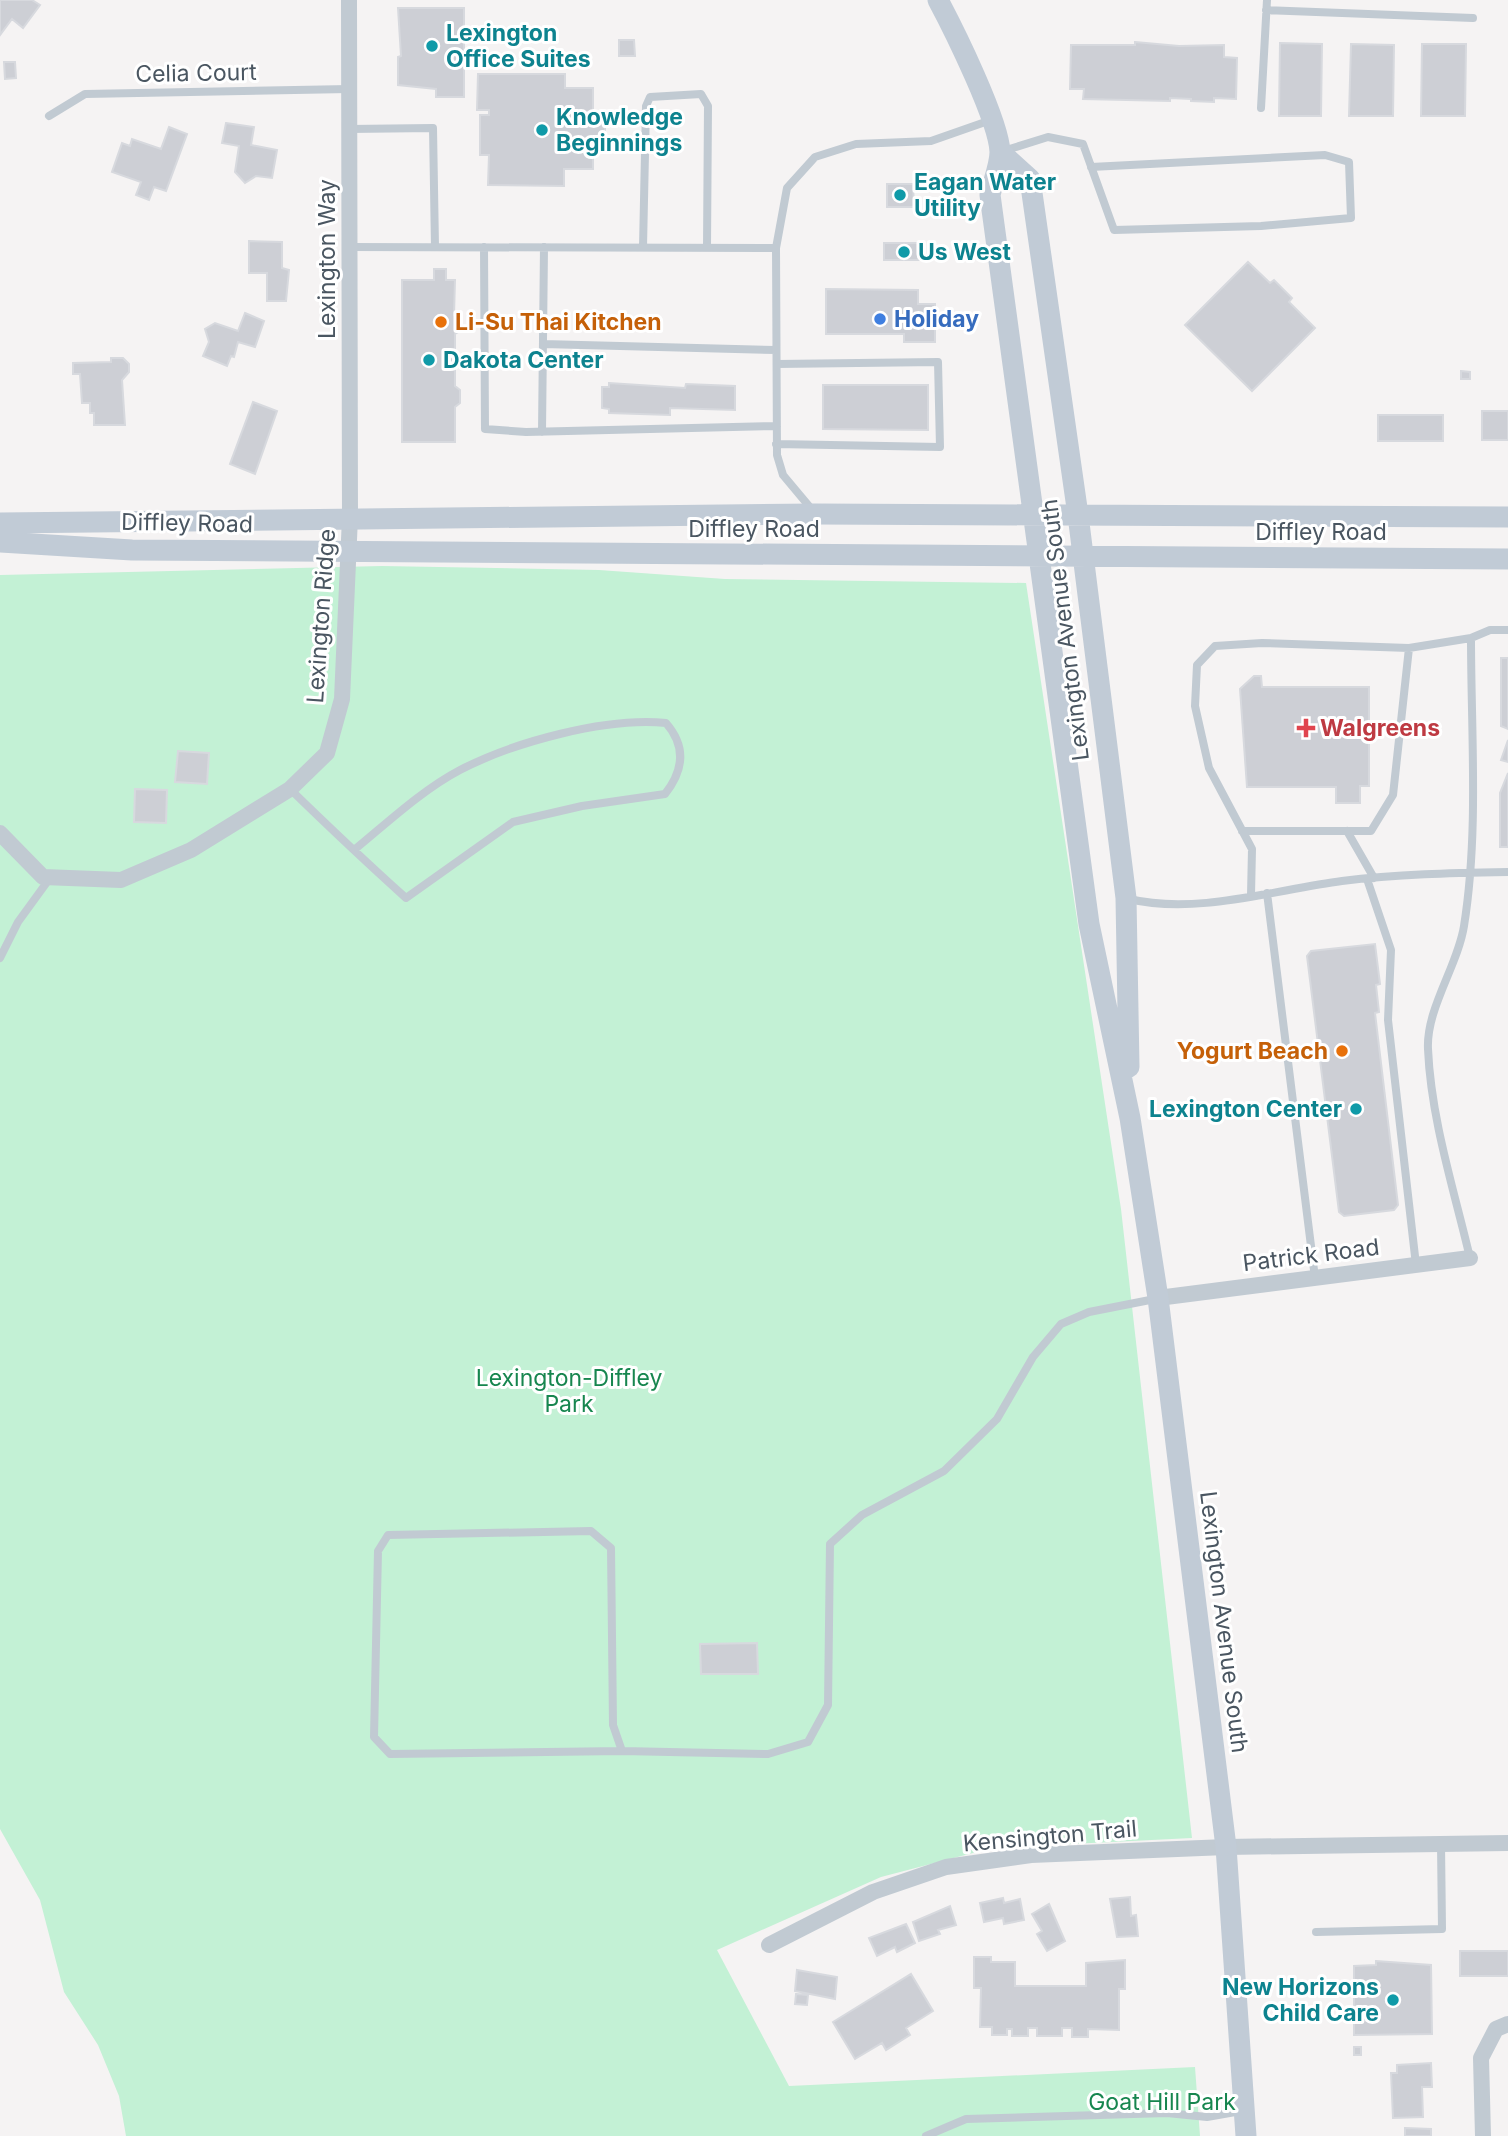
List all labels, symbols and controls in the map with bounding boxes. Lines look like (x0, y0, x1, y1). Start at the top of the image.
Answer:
place label: Lexington Office Suites (446, 19, 591, 73)
marker: Lexington Office Suites (424, 38, 440, 54)
street label: Celia Court (135, 58, 257, 88)
place label: Knowledge Beginnings (556, 103, 683, 157)
marker: Knowledge Beginnings (534, 122, 550, 138)
place label: Eagan Water Utility (914, 168, 1056, 222)
street label: Lexington Way (313, 179, 341, 339)
marker: Eagan Water Utility (892, 187, 908, 203)
place label: Us West (918, 238, 1011, 266)
marker: Us West (896, 244, 912, 260)
place label: Holiday (894, 305, 979, 333)
place label: Li-Su Thai Kitchen (455, 308, 662, 336)
marker: Holiday (872, 311, 888, 327)
marker: Li-Su Thai Kitchen (433, 314, 449, 330)
place label: Dakota Center (443, 346, 604, 374)
marker: Dakota Center (421, 352, 437, 368)
street label: Lexington Avenue South (1035, 498, 1095, 762)
street label: Diffley Road (121, 508, 253, 538)
street label: Diffley Road (688, 515, 820, 543)
street label: Diffley Road (1255, 518, 1387, 546)
street label: Lexington Ridge (301, 528, 341, 704)
place label: Walgreens (1320, 714, 1440, 742)
marker: Walgreens (1298, 720, 1314, 736)
place label: Yogurt Beach (1177, 1037, 1328, 1065)
marker: Yogurt Beach (1334, 1043, 1350, 1059)
place label: Lexington Center (1149, 1095, 1342, 1123)
marker: Lexington Center (1348, 1101, 1364, 1117)
street label: Patrick Road (1241, 1233, 1381, 1277)
park label: Lexington-Diffley Park (476, 1364, 662, 1418)
street label: Lexington Avenue South (1194, 1490, 1254, 1754)
street label: Kensington Trail (962, 1814, 1138, 1858)
place label: New Horizons Child Care (1222, 1973, 1379, 2027)
marker: New Horizons Child Care (1385, 1992, 1401, 2008)
park label: Goat Hill Park (1088, 2088, 1236, 2116)

